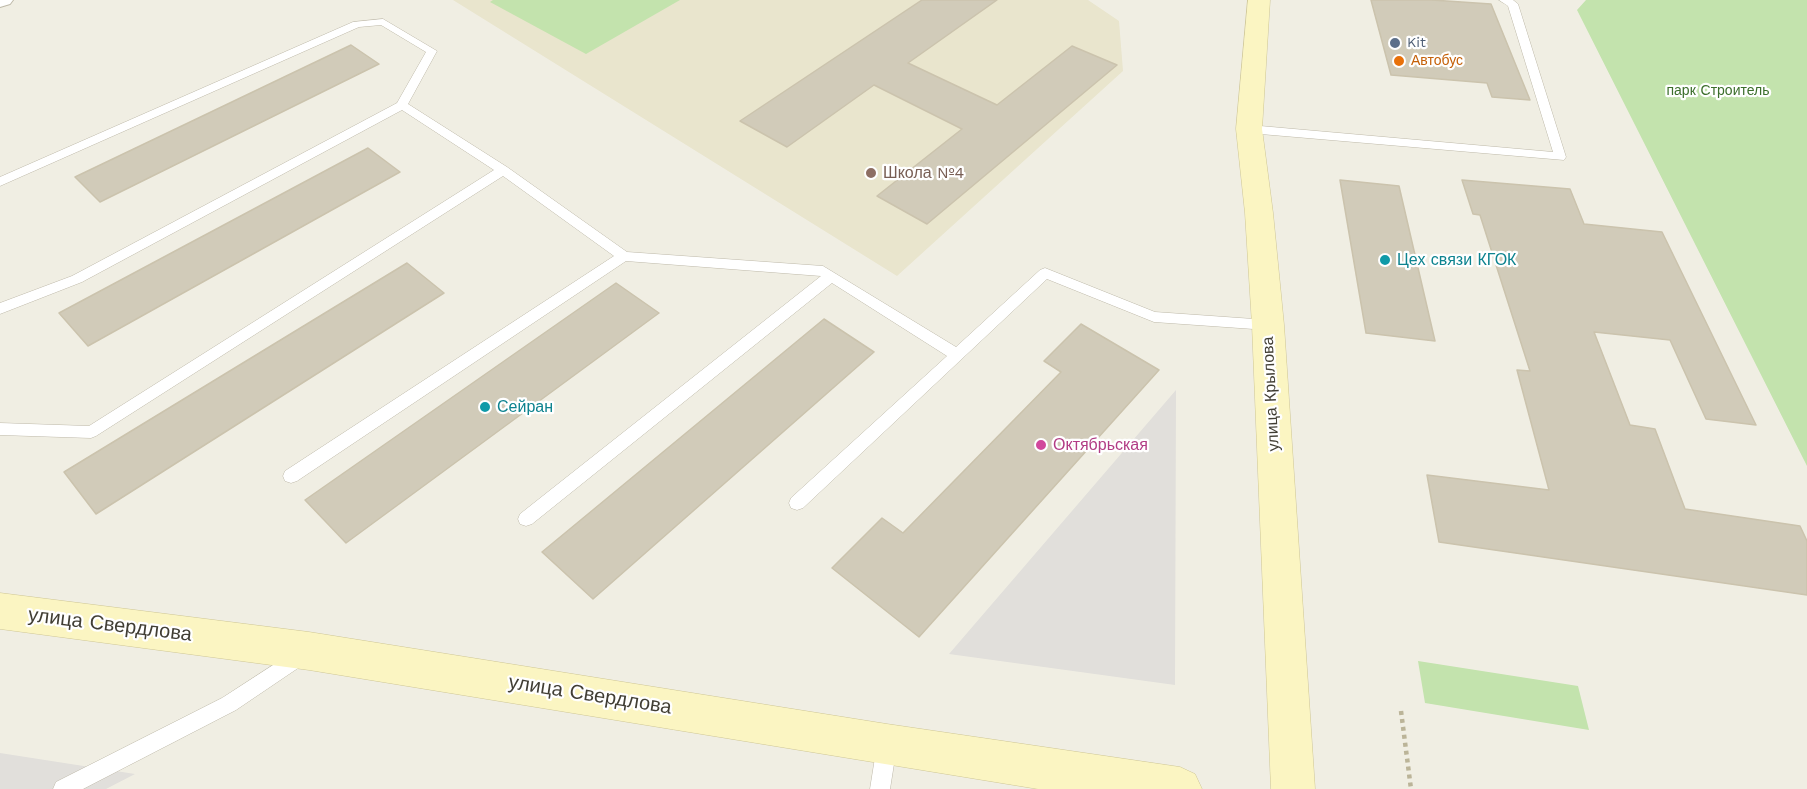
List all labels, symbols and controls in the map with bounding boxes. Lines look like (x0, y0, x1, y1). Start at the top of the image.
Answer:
place label: Kit (1407, 35, 1426, 51)
marker: Kit (1388, 36, 1402, 50)
place label: Автобус (1411, 53, 1463, 69)
marker: Автобус (1392, 54, 1406, 68)
park label: парк Строитель (1666, 83, 1770, 99)
place label: Школа №4 (883, 163, 964, 183)
marker: Школа №4 (864, 166, 878, 180)
place label: Цех связи КГОК (1397, 250, 1516, 270)
marker: Цех связи КГОК (1378, 253, 1392, 267)
street label: улица Крылова (1258, 336, 1284, 452)
place label: Сейран (497, 397, 553, 417)
marker: Сейран (478, 400, 492, 414)
place label: Октябрьская (1053, 435, 1148, 455)
marker: Октябрьская (1034, 438, 1048, 452)
street label: улица Свердлова (27, 603, 193, 647)
street label: улица Свердлова (507, 670, 673, 720)

